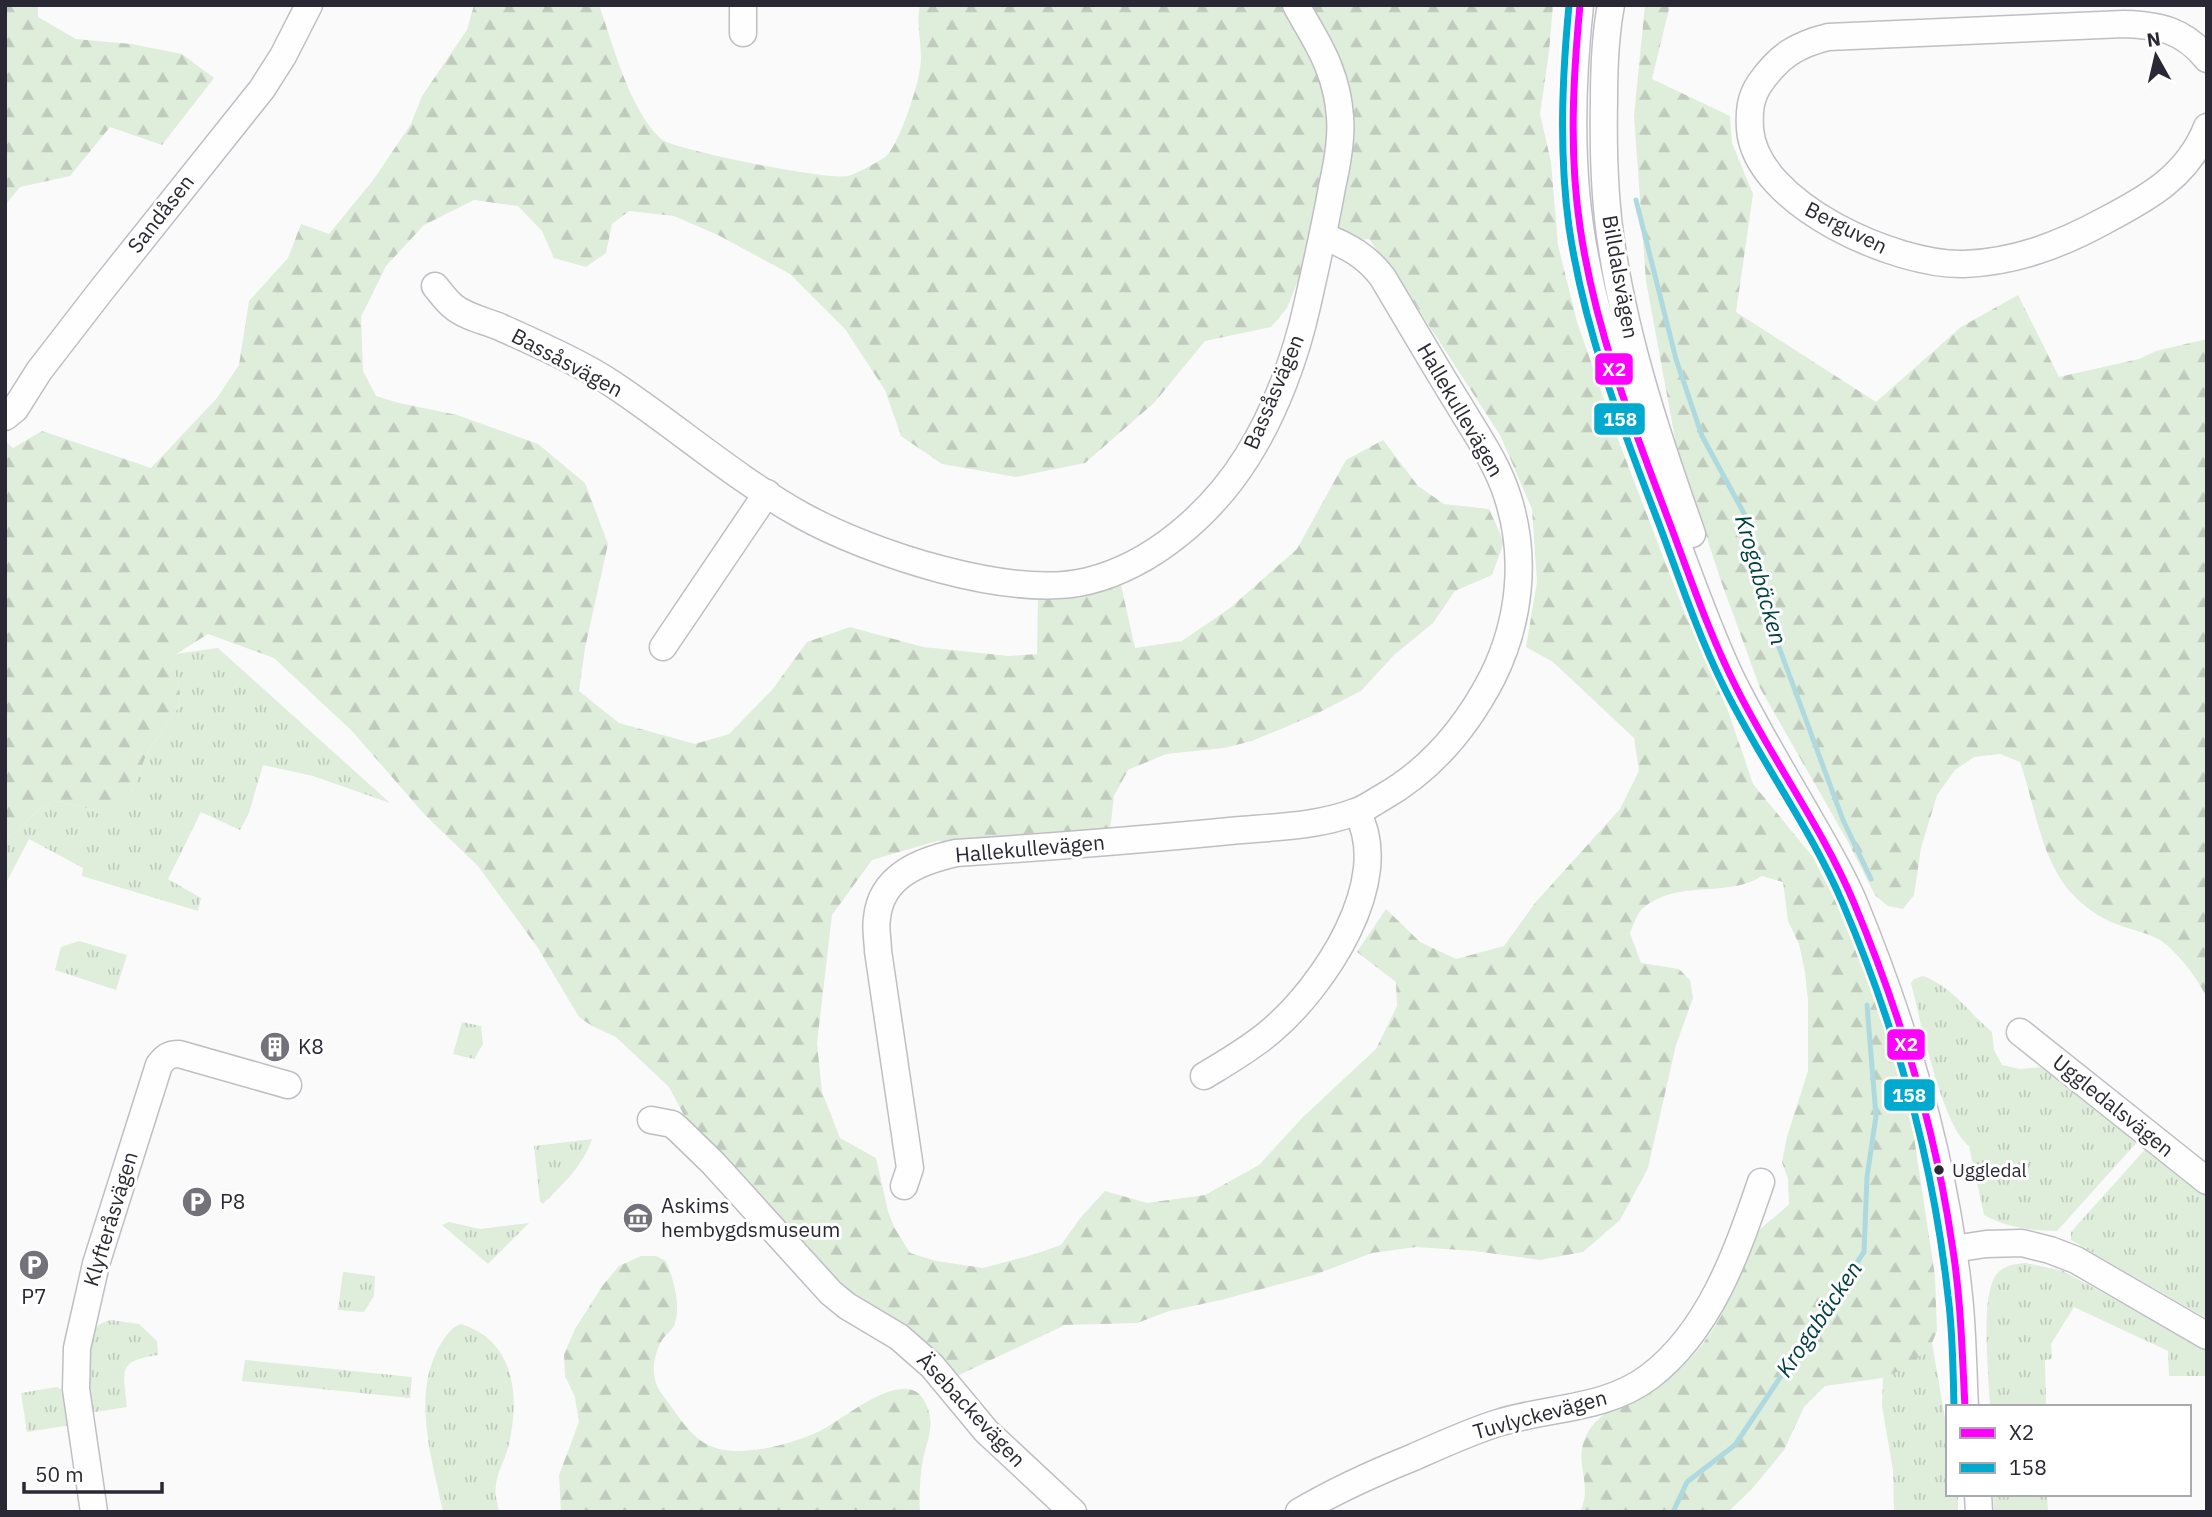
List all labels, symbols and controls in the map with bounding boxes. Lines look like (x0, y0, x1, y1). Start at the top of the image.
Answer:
north arrow (2121, 21, 2191, 91)
text: N (2145, 26, 2162, 52)
street label: Sandåsen (121, 168, 200, 258)
street label: Berguven (1800, 194, 1892, 260)
street label: Billdalsvägen (1596, 213, 1646, 341)
street label: Bassåsvägen (507, 321, 628, 403)
street label: Bassåsvägen (1236, 330, 1310, 453)
street label: Hallekullevägen (1411, 337, 1511, 482)
line badge: X2 (1594, 352, 1634, 386)
text: X2 (1602, 357, 1626, 381)
line badge: 158 (1593, 402, 1646, 436)
text: 158 (1603, 407, 1637, 431)
water label: Krogabäcken (1729, 511, 1795, 648)
street label: Hallekullevägen (954, 828, 1106, 868)
line badge: X2 (1886, 1028, 1926, 1061)
building icon: K8 (258, 1030, 292, 1064)
place label: K8 (298, 1032, 324, 1060)
text: X2 (1894, 1032, 1918, 1056)
street label: Uggledalsvägen (2047, 1048, 2180, 1163)
line badge: 158 (1883, 1078, 1936, 1112)
text: 158 (1892, 1083, 1926, 1107)
street label: Klyfteråsvägen (76, 1148, 144, 1290)
place label: Uggledal (1952, 1158, 2027, 1182)
marker: Uggledal (1932, 1163, 1946, 1177)
parking icon: P8 (180, 1185, 214, 1219)
place label: P8 (220, 1187, 245, 1215)
place label: Askims hembygdsmuseum (661, 1191, 840, 1243)
museum icon: Askims hembygdsmuseum (621, 1201, 655, 1235)
parking icon: P7 (17, 1248, 51, 1282)
water label: Krogabäcken (1768, 1255, 1868, 1382)
place label: P7 (21, 1282, 47, 1310)
street label: Äsebackevägen (911, 1346, 1032, 1473)
street label: Tuvlyckevägen (1470, 1383, 1610, 1445)
legend (1946, 1405, 2191, 1496)
text: X2 (2009, 1418, 2034, 1446)
scale bar (24, 1450, 163, 1494)
text: 158 (2009, 1453, 2047, 1481)
text: 50 m (35, 1460, 84, 1488)

